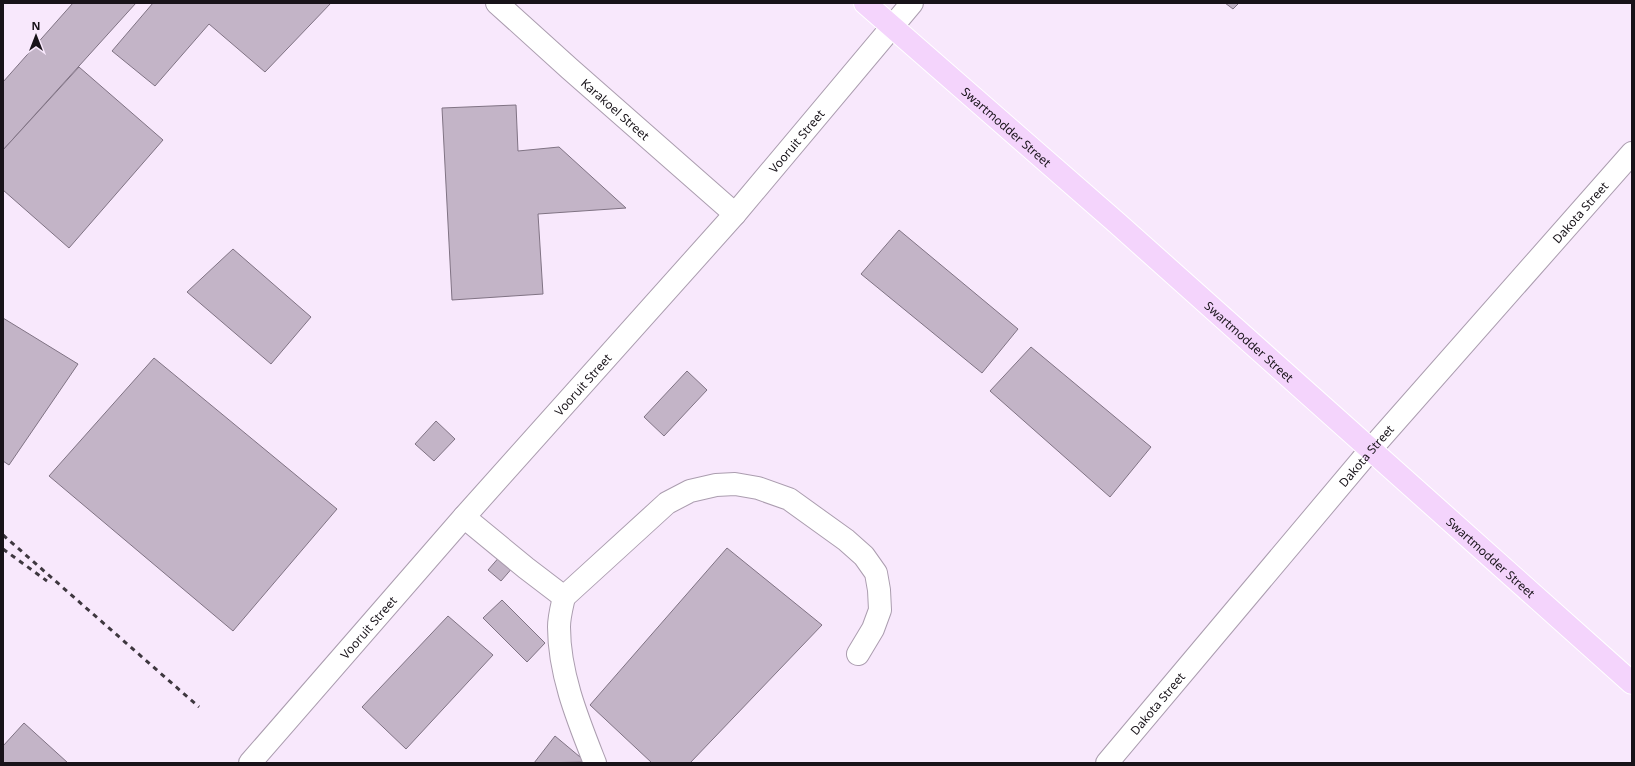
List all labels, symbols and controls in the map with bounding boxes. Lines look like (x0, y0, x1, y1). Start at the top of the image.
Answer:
north arrow (16, 16, 56, 56)
text: N (32, 18, 40, 33)
street label: Karakoel Street (578, 74, 654, 144)
street label: Swartmodder Street (958, 83, 1056, 171)
street label: Vooruit Street (765, 105, 828, 176)
street label: Dakota Street (1548, 177, 1612, 247)
street label: Swartmodder Street (1201, 297, 1298, 386)
street label: Vooruit Street (550, 349, 615, 419)
street label: Dakota Street (1334, 420, 1398, 490)
street label: Swartmodder Street (1443, 513, 1540, 602)
street label: Vooruit Street (336, 592, 401, 662)
street label: Dakota Street (1126, 668, 1189, 738)

